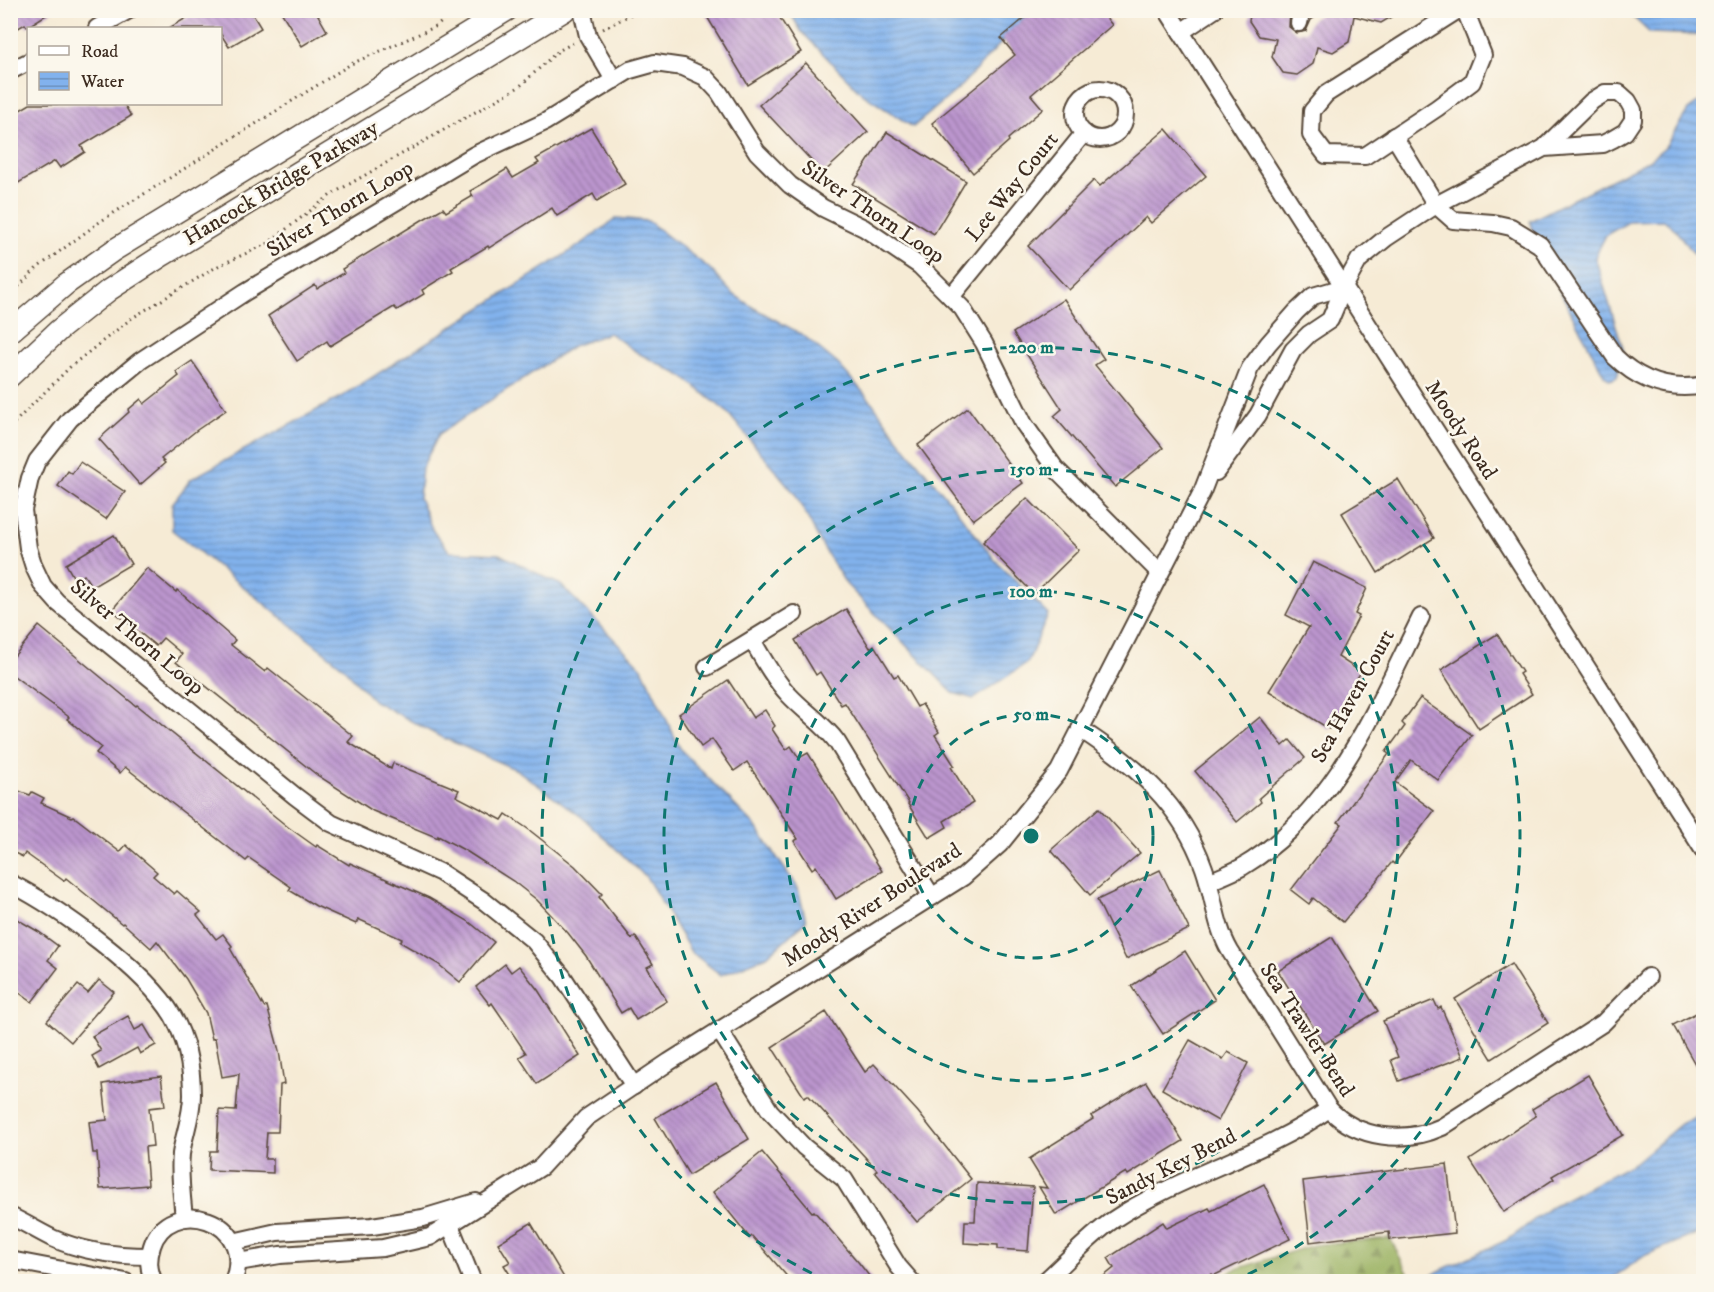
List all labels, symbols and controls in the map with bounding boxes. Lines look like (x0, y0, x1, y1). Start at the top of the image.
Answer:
legend (27, 27, 222, 105)
text: Road (81, 41, 118, 63)
text: Water (80, 71, 124, 93)
street label: Hancock Bridge Parkway (179, 114, 384, 252)
street label: Lee Way Court (960, 127, 1064, 247)
street label: Silver Thorn Loop (262, 154, 418, 264)
street label: Silver Thorn Loop (796, 154, 950, 270)
text: 200 m (1008, 337, 1054, 359)
street label: Moody Road (1419, 375, 1503, 485)
text: 150 m (1010, 459, 1053, 481)
street label: Silver Thorn Loop (64, 573, 210, 701)
text: 100 m (1009, 581, 1053, 603)
street label: Sea Haven Court (1305, 624, 1401, 768)
text: 50 m (1012, 704, 1049, 726)
centre of rings (1021, 826, 1041, 846)
street label: Moody River Boulevard (777, 837, 967, 973)
street label: Sea Trawler Bend (1254, 958, 1360, 1102)
street label: Sandy Key Bend (1101, 1122, 1241, 1212)

